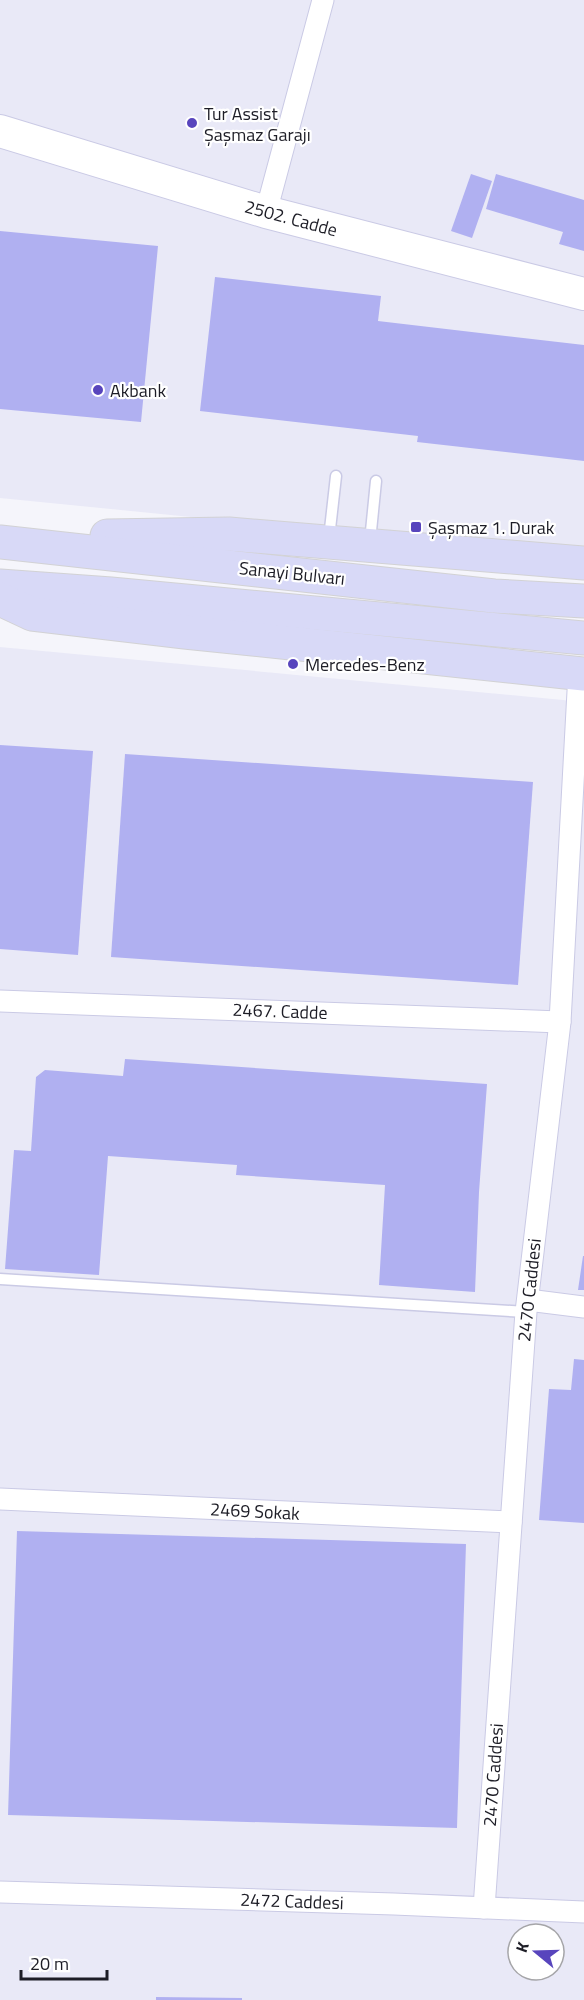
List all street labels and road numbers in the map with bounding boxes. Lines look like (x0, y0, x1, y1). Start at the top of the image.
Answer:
street label: 2502. Cadde (242, 193, 340, 243)
street label: Sanayi Bulvarı (238, 554, 346, 592)
street label: 2467. Cadde (232, 996, 328, 1026)
street label: 2470 Caddesi (510, 1237, 548, 1343)
street label: 2469 Sokak (209, 1495, 301, 1527)
street label: 2470 Caddesi (476, 1722, 510, 1828)
street label: 2472 Caddesi (240, 1886, 344, 1916)

